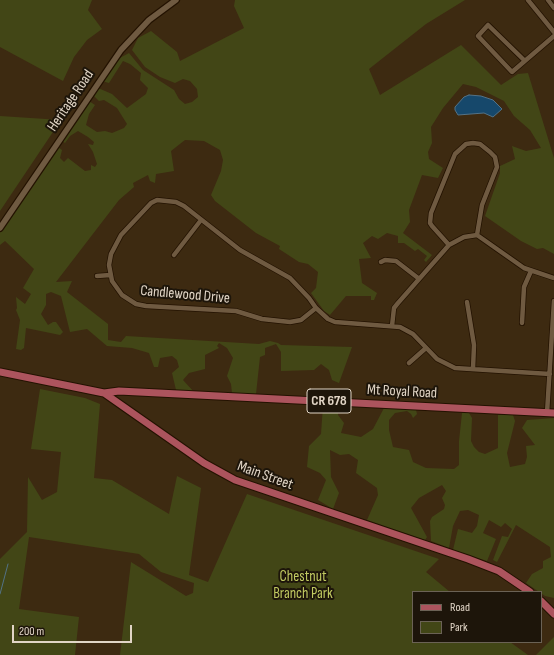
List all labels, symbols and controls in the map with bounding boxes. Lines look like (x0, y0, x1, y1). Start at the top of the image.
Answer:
street label: Heritage Road (44, 67, 98, 135)
street label: Candlewood Drive (139, 282, 231, 308)
street label: Mt Royal Road (366, 381, 438, 403)
road number: CR 678 (307, 389, 351, 413)
street label: Main Street (235, 458, 295, 494)
park label: Chestnut Branch Park (273, 568, 333, 603)
legend (412, 591, 542, 643)
text: Road (450, 600, 470, 615)
scale bar (14, 617, 134, 643)
text: Park (450, 620, 468, 635)
text: 200 m (19, 624, 44, 639)

